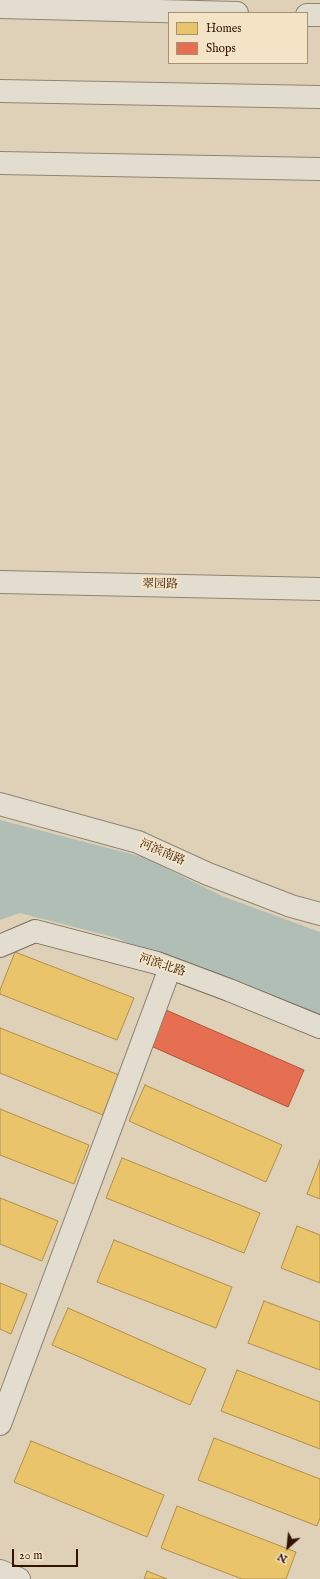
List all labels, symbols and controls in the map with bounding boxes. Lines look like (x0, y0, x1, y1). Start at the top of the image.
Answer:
legend (168, 12, 308, 64)
text: Homes (206, 21, 242, 36)
text: Shops (206, 41, 236, 56)
street label: 翠园路 (142, 577, 178, 593)
street label: 河滨南路 (137, 837, 187, 869)
street label: 河滨北路 (137, 952, 187, 980)
north arrow (268, 1527, 308, 1567)
scale bar (14, 1541, 80, 1567)
text: 20 m (19, 1548, 42, 1563)
text: N (275, 1549, 290, 1566)

